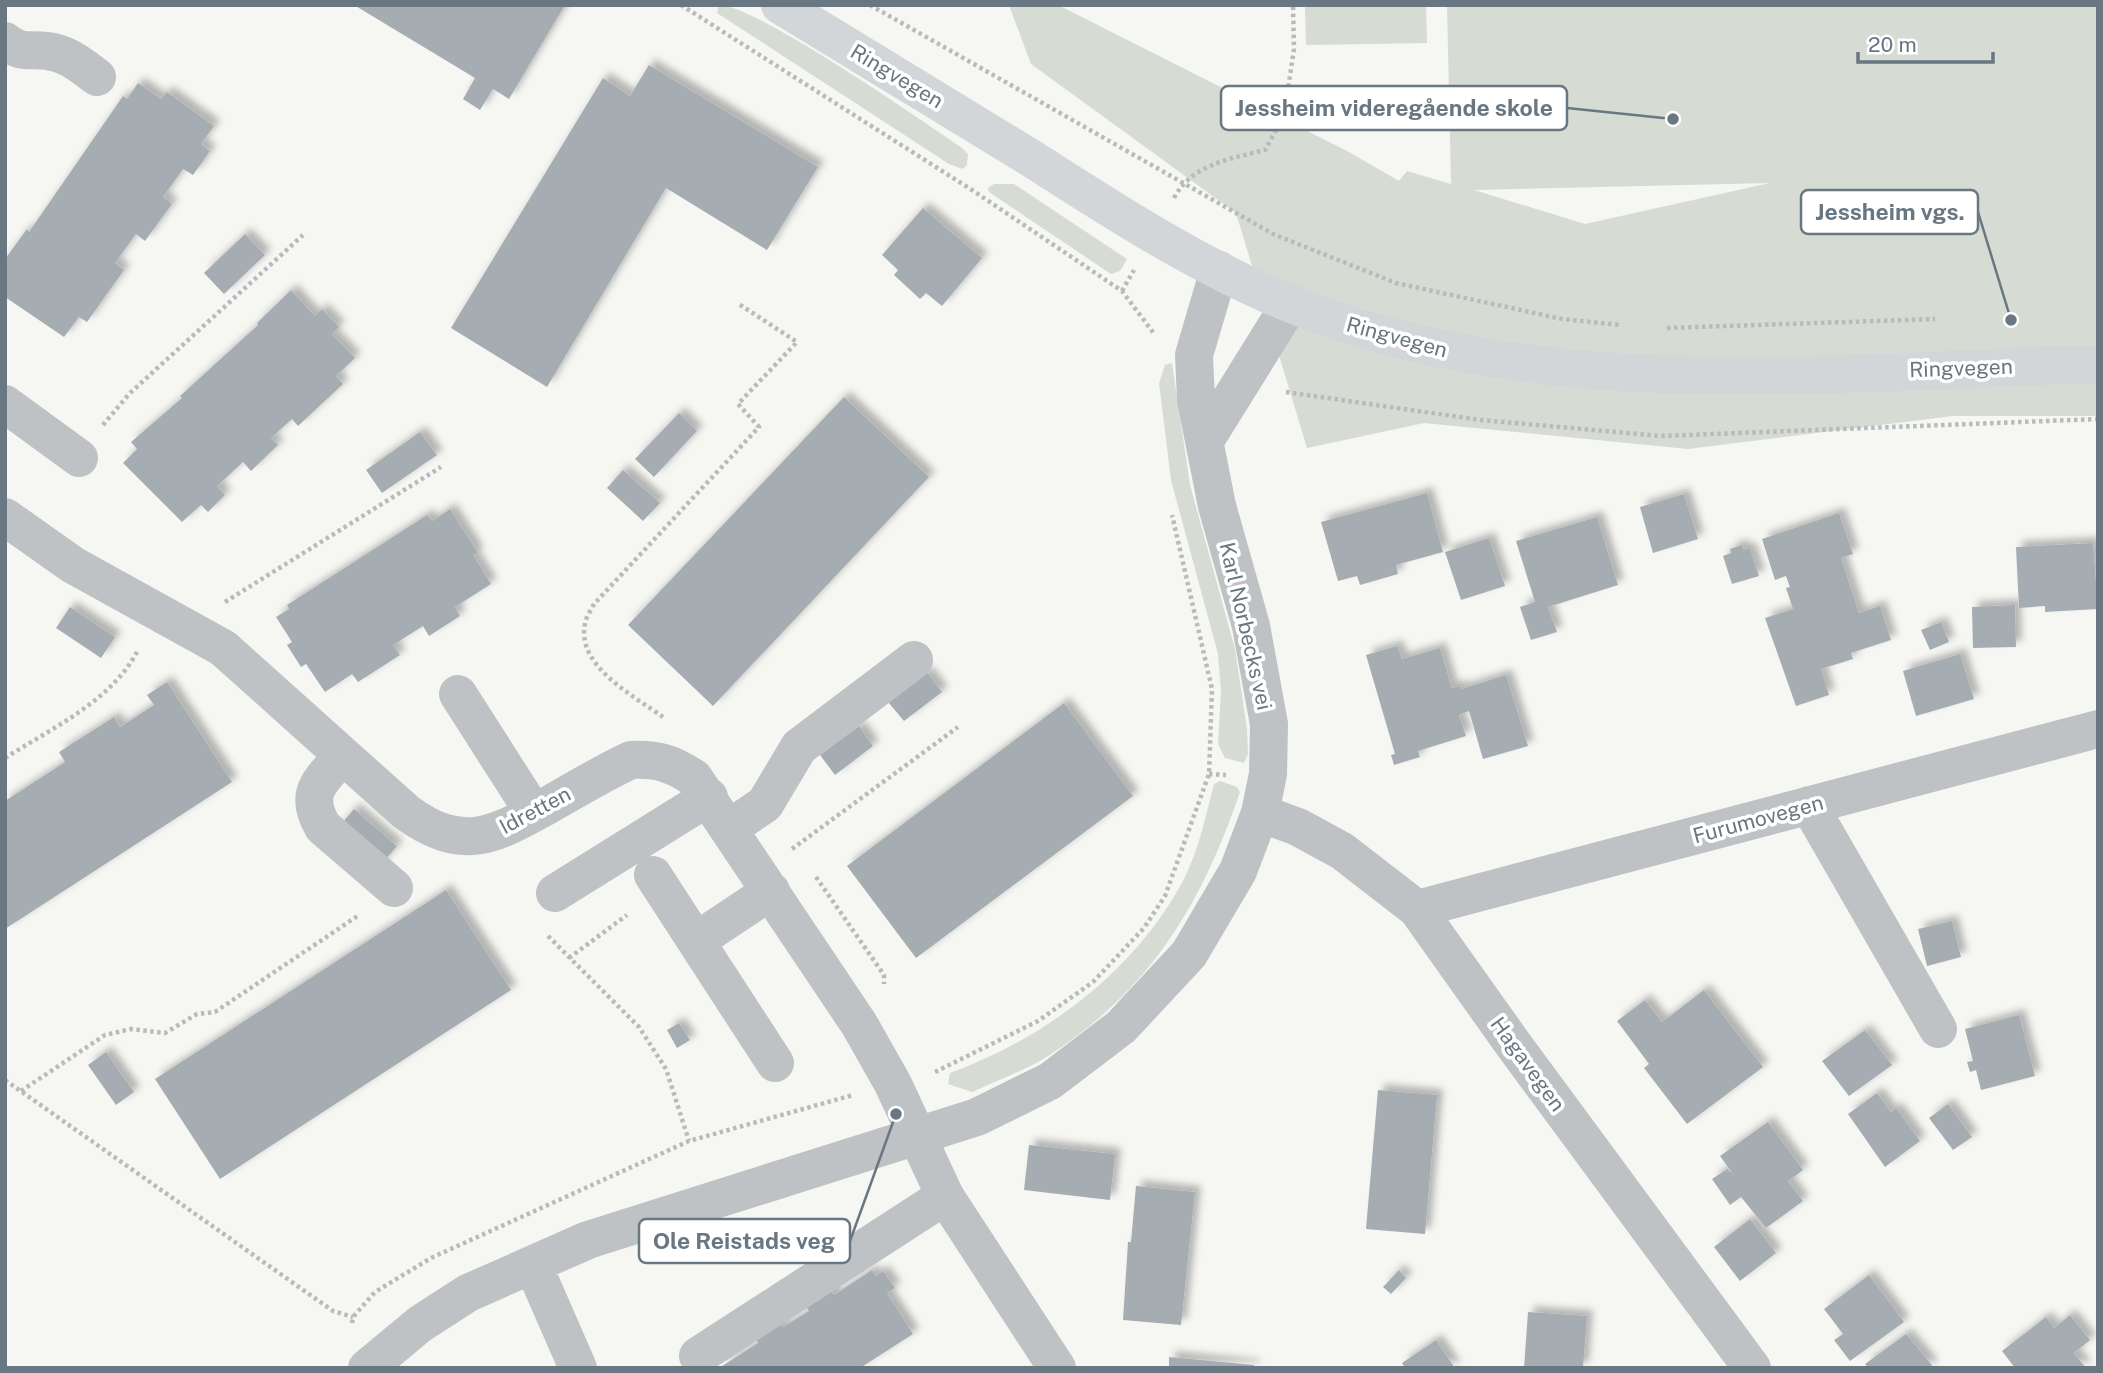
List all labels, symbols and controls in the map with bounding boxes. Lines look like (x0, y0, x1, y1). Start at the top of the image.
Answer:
scale bar (1858, 21, 1993, 65)
text: 20 m (1868, 32, 1917, 57)
street label: Ringvegen (846, 39, 948, 113)
callout: Jessheim videregående skole (1221, 86, 1567, 130)
text: Jessheim videregående skole (1235, 94, 1553, 121)
callout: Jessheim vgs. (1801, 190, 1978, 234)
text: Jessheim vgs. (1815, 198, 1965, 225)
street label: Ringvegen (1344, 312, 1450, 362)
street label: Ringvegen (1909, 354, 2013, 382)
street label: Karl Norbecks vei (1215, 540, 1277, 712)
street label: Idretten (495, 781, 575, 839)
street label: Furumovegen (1690, 790, 1826, 848)
street label: Hagavegen (1485, 1012, 1571, 1116)
callout: Ole Reistads veg (639, 1219, 850, 1263)
text: Ole Reistads veg (653, 1227, 835, 1254)

